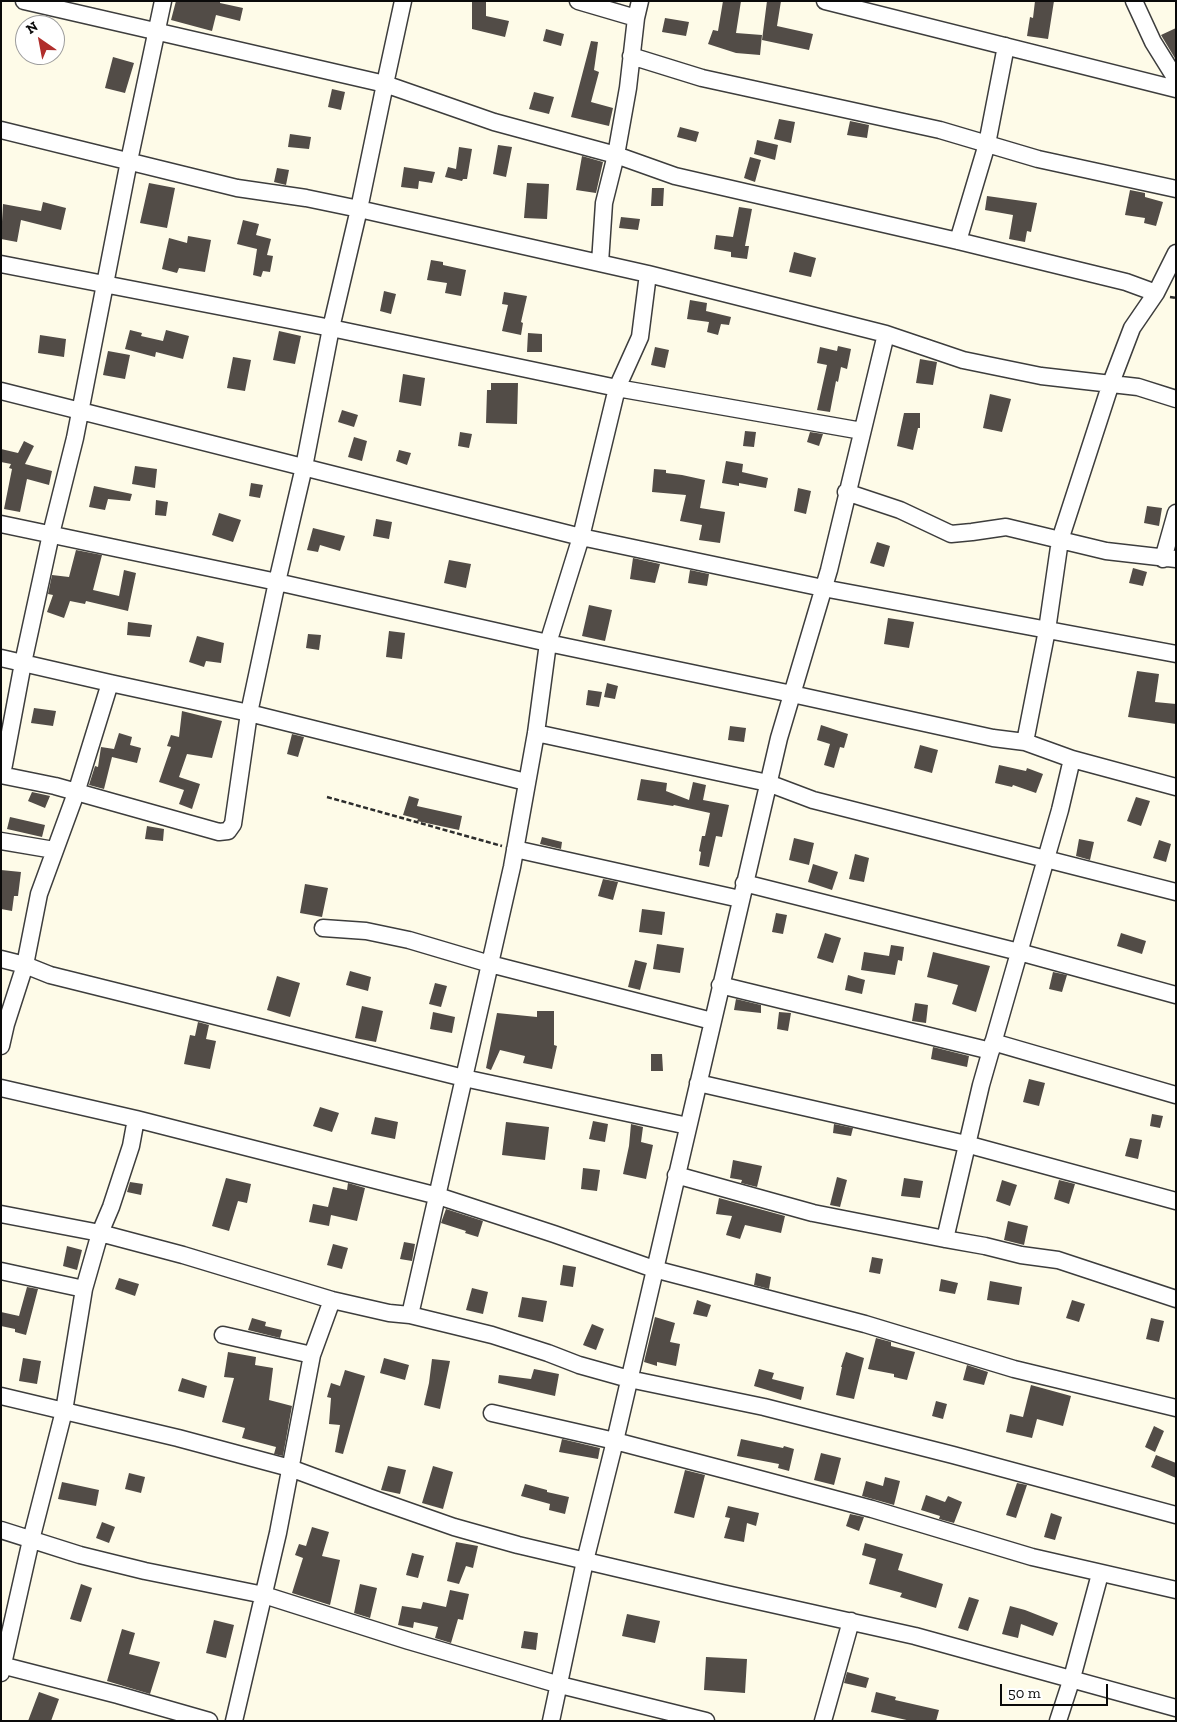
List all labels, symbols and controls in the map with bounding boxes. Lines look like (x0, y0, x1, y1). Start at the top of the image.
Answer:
north arrow (15, 15, 65, 65)
text: N (23, 18, 41, 38)
scale bar (1002, 1674, 1110, 1706)
text: 50 m (1008, 1684, 1041, 1702)

